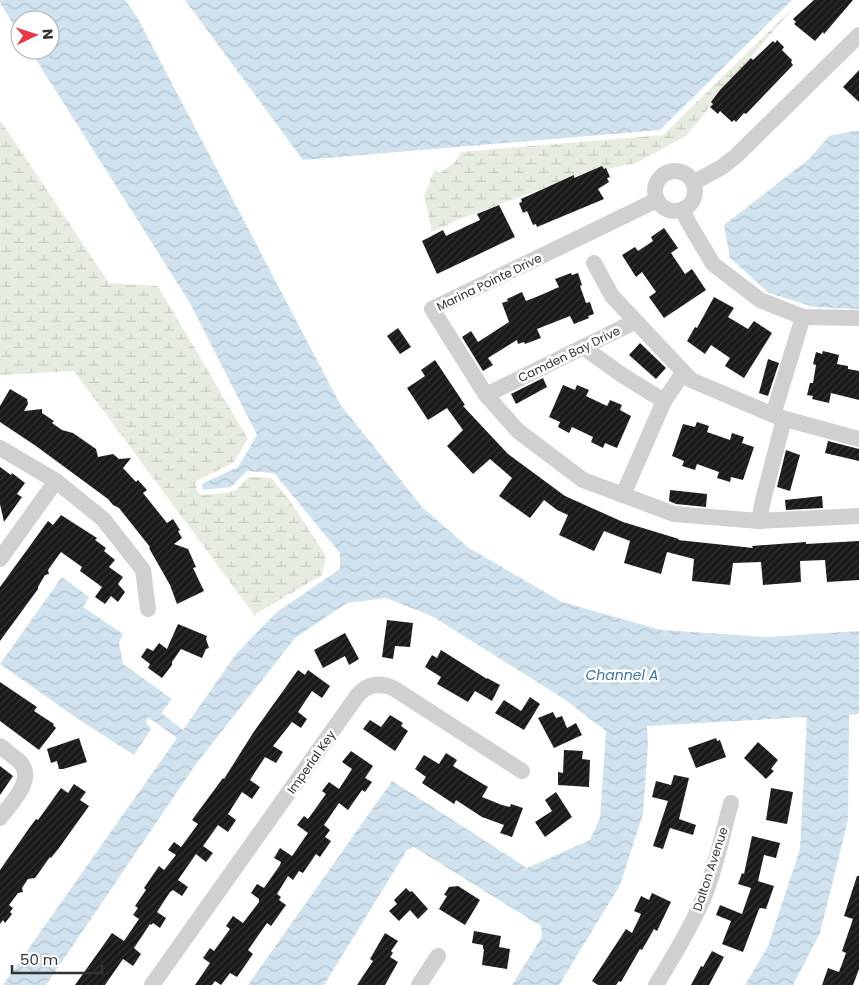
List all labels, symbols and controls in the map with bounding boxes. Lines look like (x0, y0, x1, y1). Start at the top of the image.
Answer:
north arrow (10, 10, 60, 60)
text: N (38, 28, 58, 40)
street label: Marina Pointe Drive (433, 249, 545, 315)
street label: Camden Bay Drive (515, 322, 623, 386)
water label: Channel A (586, 665, 658, 685)
street label: Imperial Key (283, 727, 339, 797)
street label: Dalton Avenue (688, 825, 732, 913)
scale bar (12, 942, 102, 974)
text: 50 m (20, 949, 58, 970)

